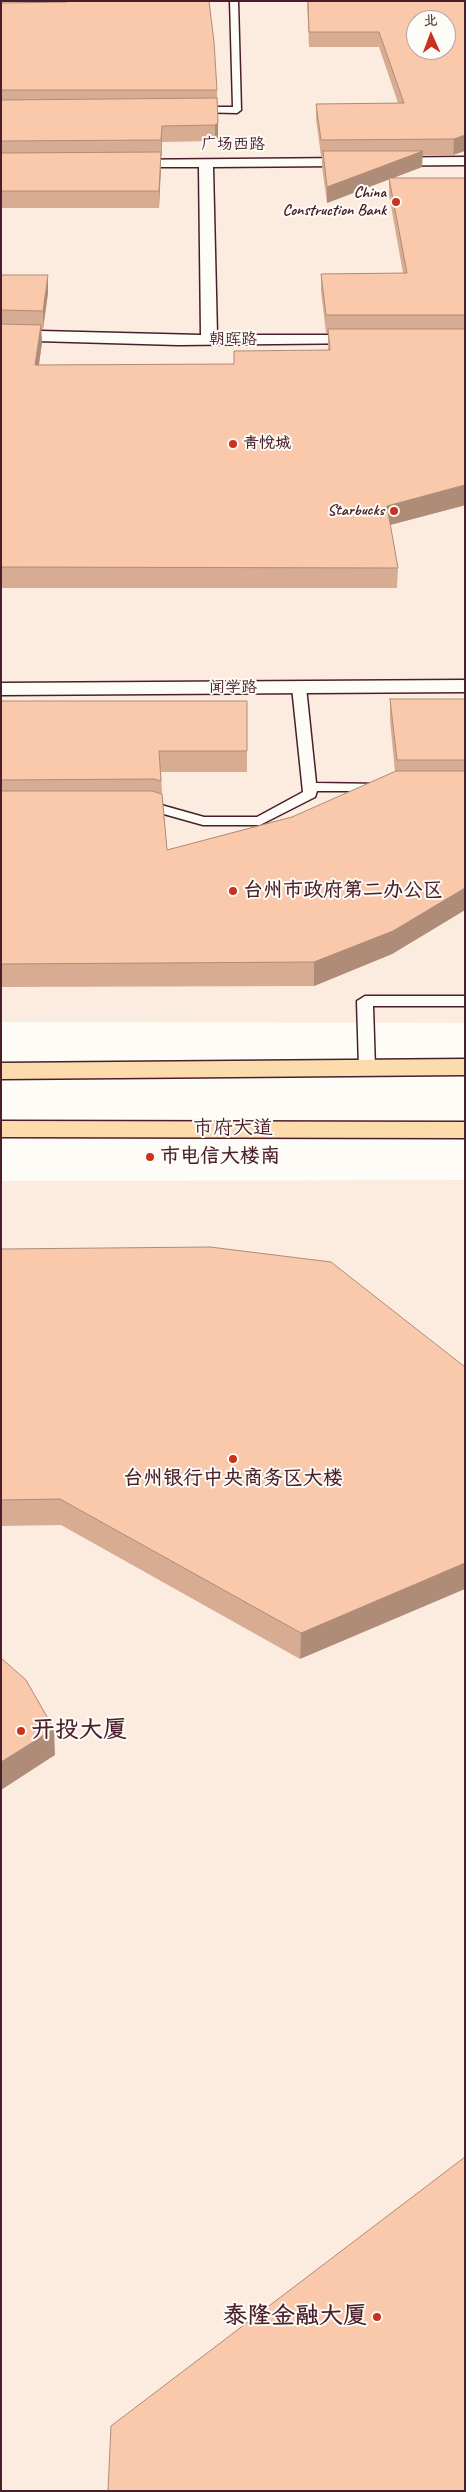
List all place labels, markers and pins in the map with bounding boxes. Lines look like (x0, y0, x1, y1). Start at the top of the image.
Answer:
place label: China Construction Bank (283, 183, 386, 221)
marker: China Construction Bank (390, 196, 402, 208)
place label: 青悦城 (243, 434, 291, 454)
marker: 青悦城 (227, 438, 239, 450)
place label: Starbucks (327, 501, 384, 521)
marker: Starbucks (388, 505, 400, 517)
place label: 台州市政府第二办公区 (243, 879, 443, 903)
marker: 台州市政府第二办公区 (227, 885, 239, 897)
place label: 市电信大楼南 (160, 1145, 280, 1169)
marker: 市电信大楼南 (144, 1151, 156, 1163)
marker: 台州银行中央商务区大楼 (227, 1453, 239, 1465)
place label: 台州银行中央商务区大楼 (123, 1467, 343, 1491)
place label: 开投大厦 (31, 1717, 127, 1745)
marker: 开投大厦 (15, 1725, 27, 1737)
place label: 泰隆金融大厦 (223, 2303, 367, 2331)
marker: 泰隆金融大厦 (371, 2311, 383, 2323)

